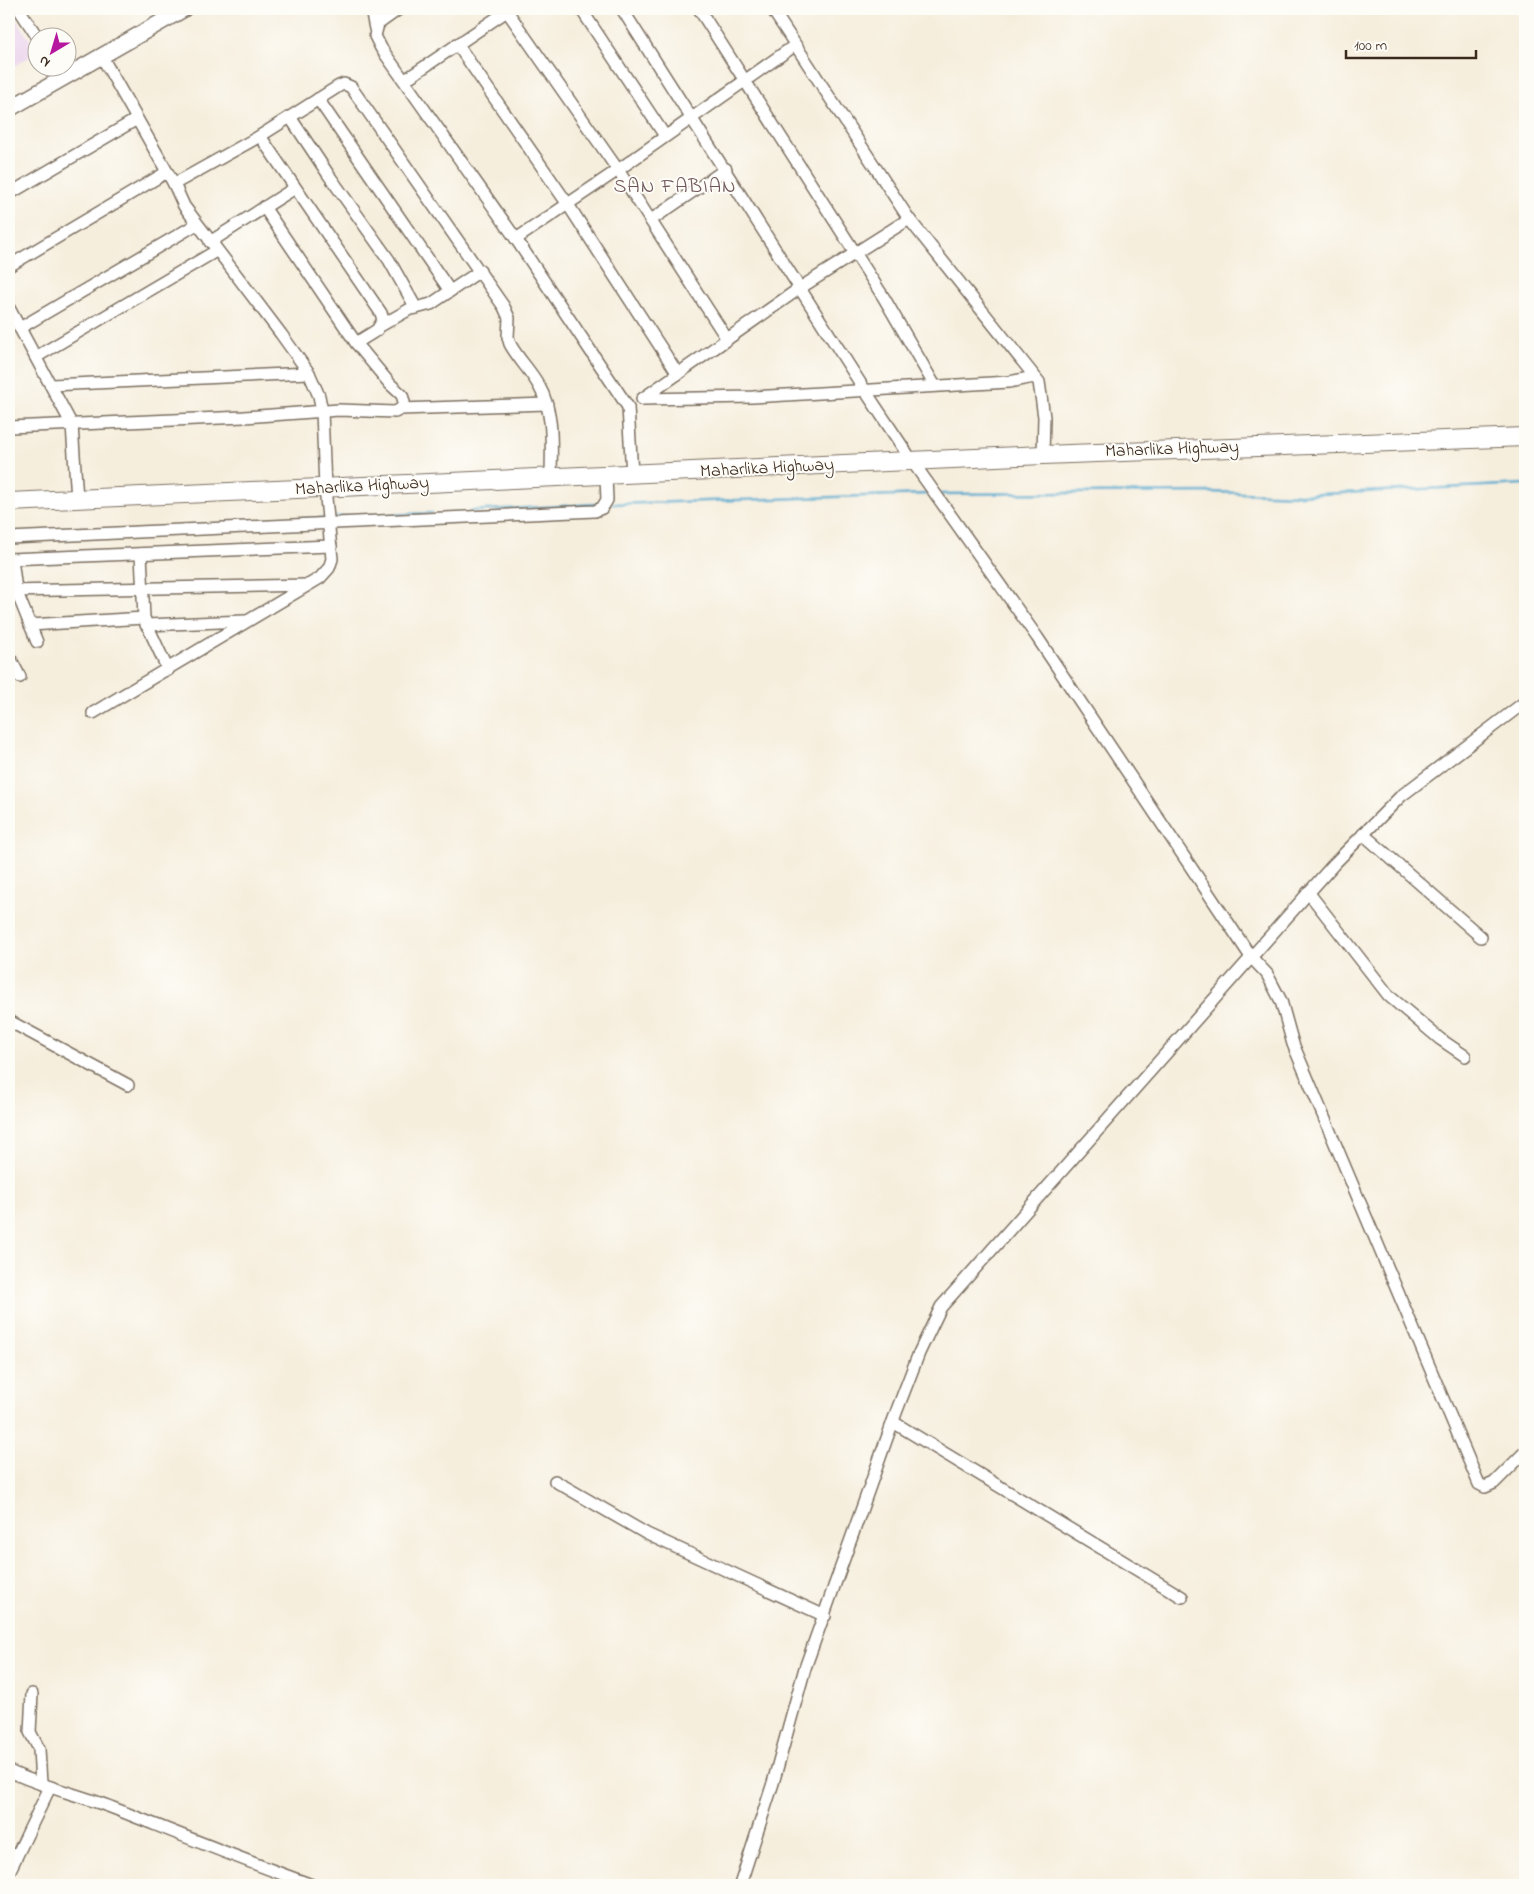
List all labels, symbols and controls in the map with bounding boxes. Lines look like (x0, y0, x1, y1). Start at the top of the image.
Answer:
north arrow (28, 28, 78, 78)
scale bar (1346, 28, 1476, 60)
text: 100 m (1354, 35, 1387, 57)
text: N (35, 50, 55, 72)
district label: SAN FABIAN (614, 173, 736, 202)
street label: Maharlika Highway (1105, 435, 1239, 466)
street label: Maharlika Highway (699, 453, 835, 486)
street label: Maharlika Highway (294, 471, 430, 504)

